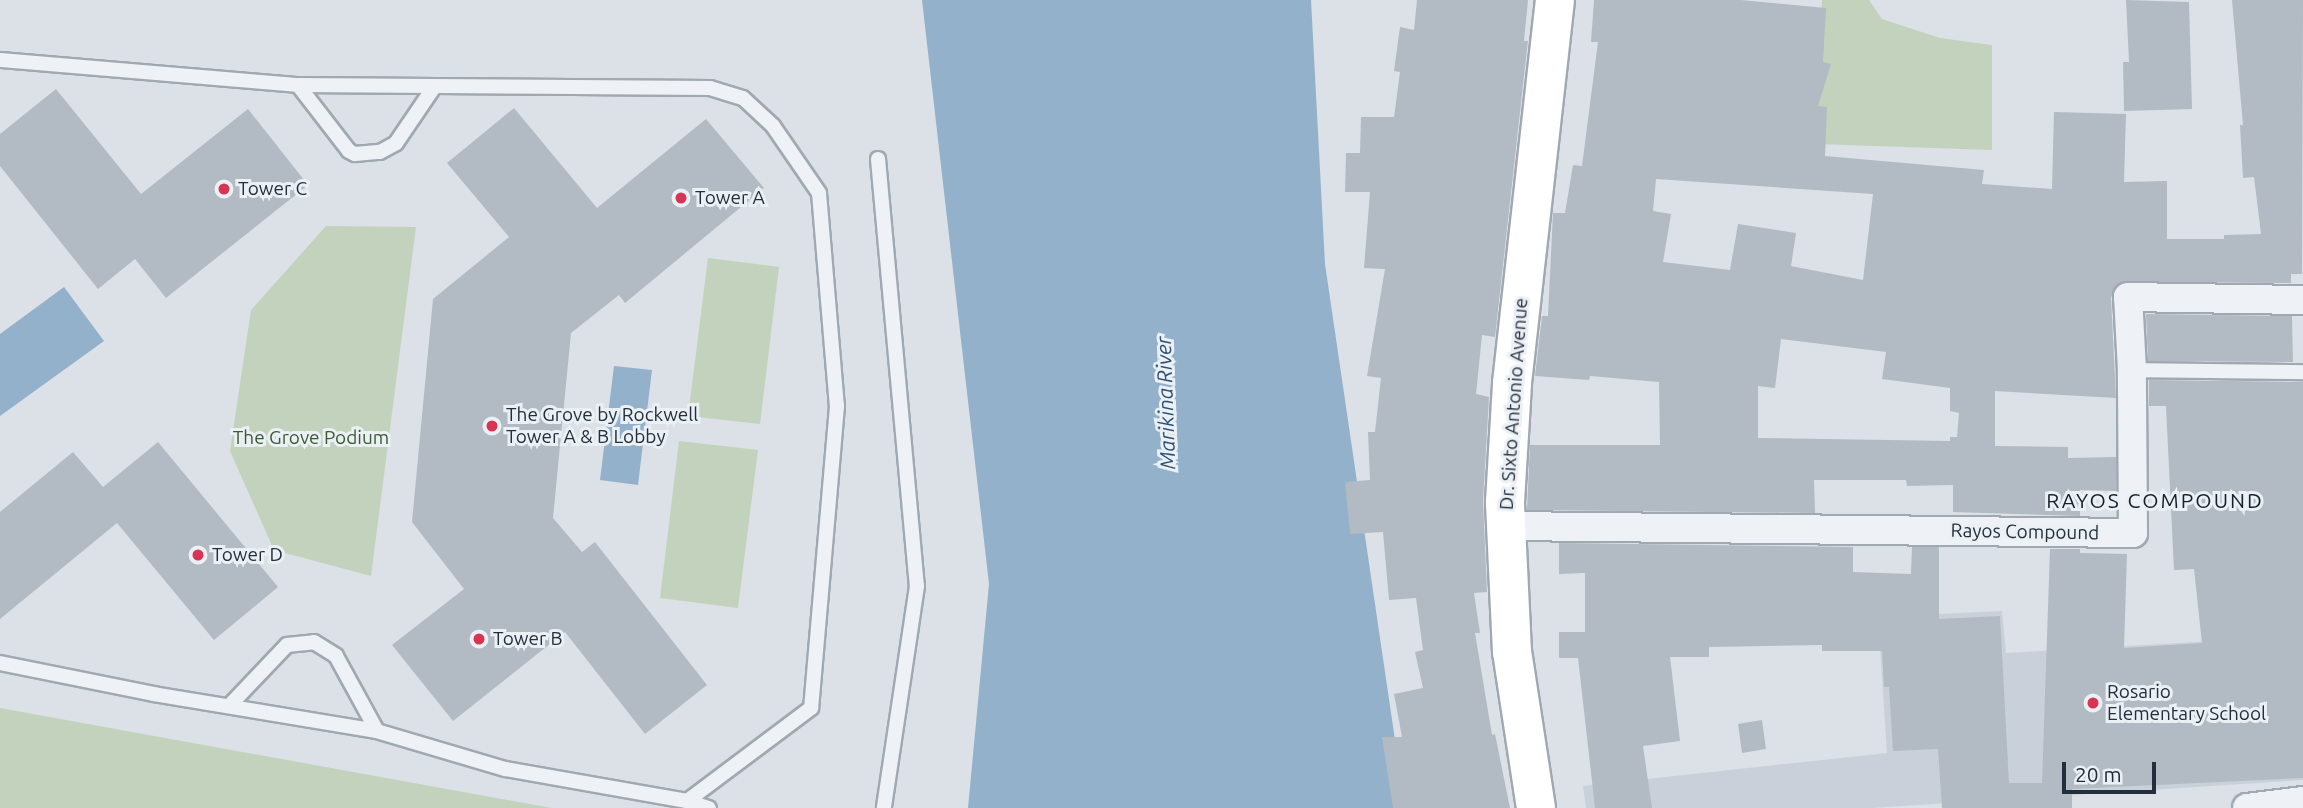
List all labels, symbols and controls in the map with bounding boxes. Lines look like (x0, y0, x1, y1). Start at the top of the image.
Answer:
place label: Tower C (238, 178, 307, 200)
marker: Tower C (216, 181, 232, 197)
place label: Tower A (695, 187, 765, 209)
marker: Tower A (673, 190, 689, 206)
street label: Dr. Sixto Antonio Avenue (1495, 297, 1533, 511)
water label: Marikina River (1150, 336, 1180, 470)
place label: The Grove by Rockwell Tower A & B Lobby (506, 404, 698, 448)
marker: The Grove by Rockwell Tower A & B Lobby (484, 418, 500, 434)
park label: The Grove Podium (233, 427, 389, 449)
district label: RAYOS COMPOUND (2048, 487, 2262, 513)
street label: Rayos Compound (1951, 519, 2099, 545)
place label: Tower D (212, 544, 283, 566)
marker: Tower D (190, 547, 206, 563)
place label: Tower B (493, 628, 563, 650)
marker: Tower B (471, 631, 487, 647)
place label: Rosario Elementary School (2107, 681, 2266, 725)
marker: Rosario Elementary School (2085, 695, 2101, 711)
scale bar (2065, 748, 2160, 792)
text: 20 m (2075, 762, 2122, 786)

